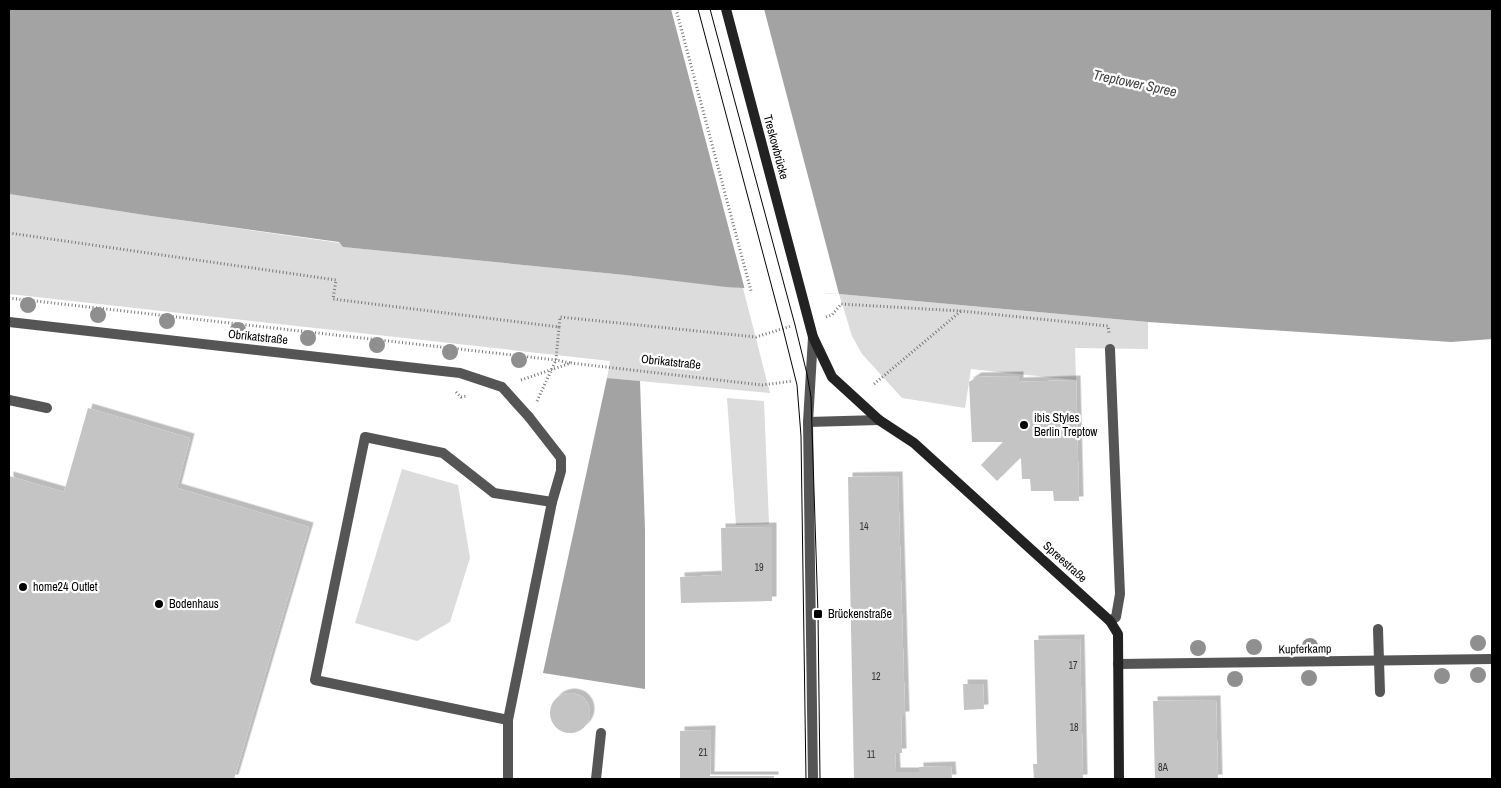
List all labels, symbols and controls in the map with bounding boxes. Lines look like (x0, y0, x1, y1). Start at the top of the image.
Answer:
water label: Treptower Spree (1092, 65, 1178, 101)
street label: Treskowbrücke (760, 113, 792, 181)
street label: Obrikatstraße (227, 326, 289, 348)
street label: Obrikatstraße (640, 351, 702, 373)
place label: ibis Styles Berlin Treptow (1034, 410, 1098, 440)
marker: ibis Styles Berlin Treptow (1018, 419, 1030, 431)
house number: 14 (859, 520, 869, 533)
street label: Spreestraße (1040, 538, 1090, 586)
house number: 19 (754, 561, 764, 574)
place label: home24 Outlet (33, 579, 98, 595)
marker: home24 Outlet (17, 581, 29, 593)
place label: Bodenhaus (169, 596, 219, 612)
marker: Bodenhaus (153, 598, 165, 610)
place label: Brückenstraße (828, 606, 892, 622)
marker: Brückenstraße (812, 608, 824, 620)
street label: Kupferkamp (1278, 641, 1332, 657)
house number: 17 (1068, 659, 1078, 672)
house number: 12 (871, 670, 881, 683)
house number: 18 (1069, 721, 1079, 734)
house number: 21 (698, 746, 708, 759)
house number: 11 (867, 748, 876, 761)
house number: 8A (1158, 761, 1169, 774)

